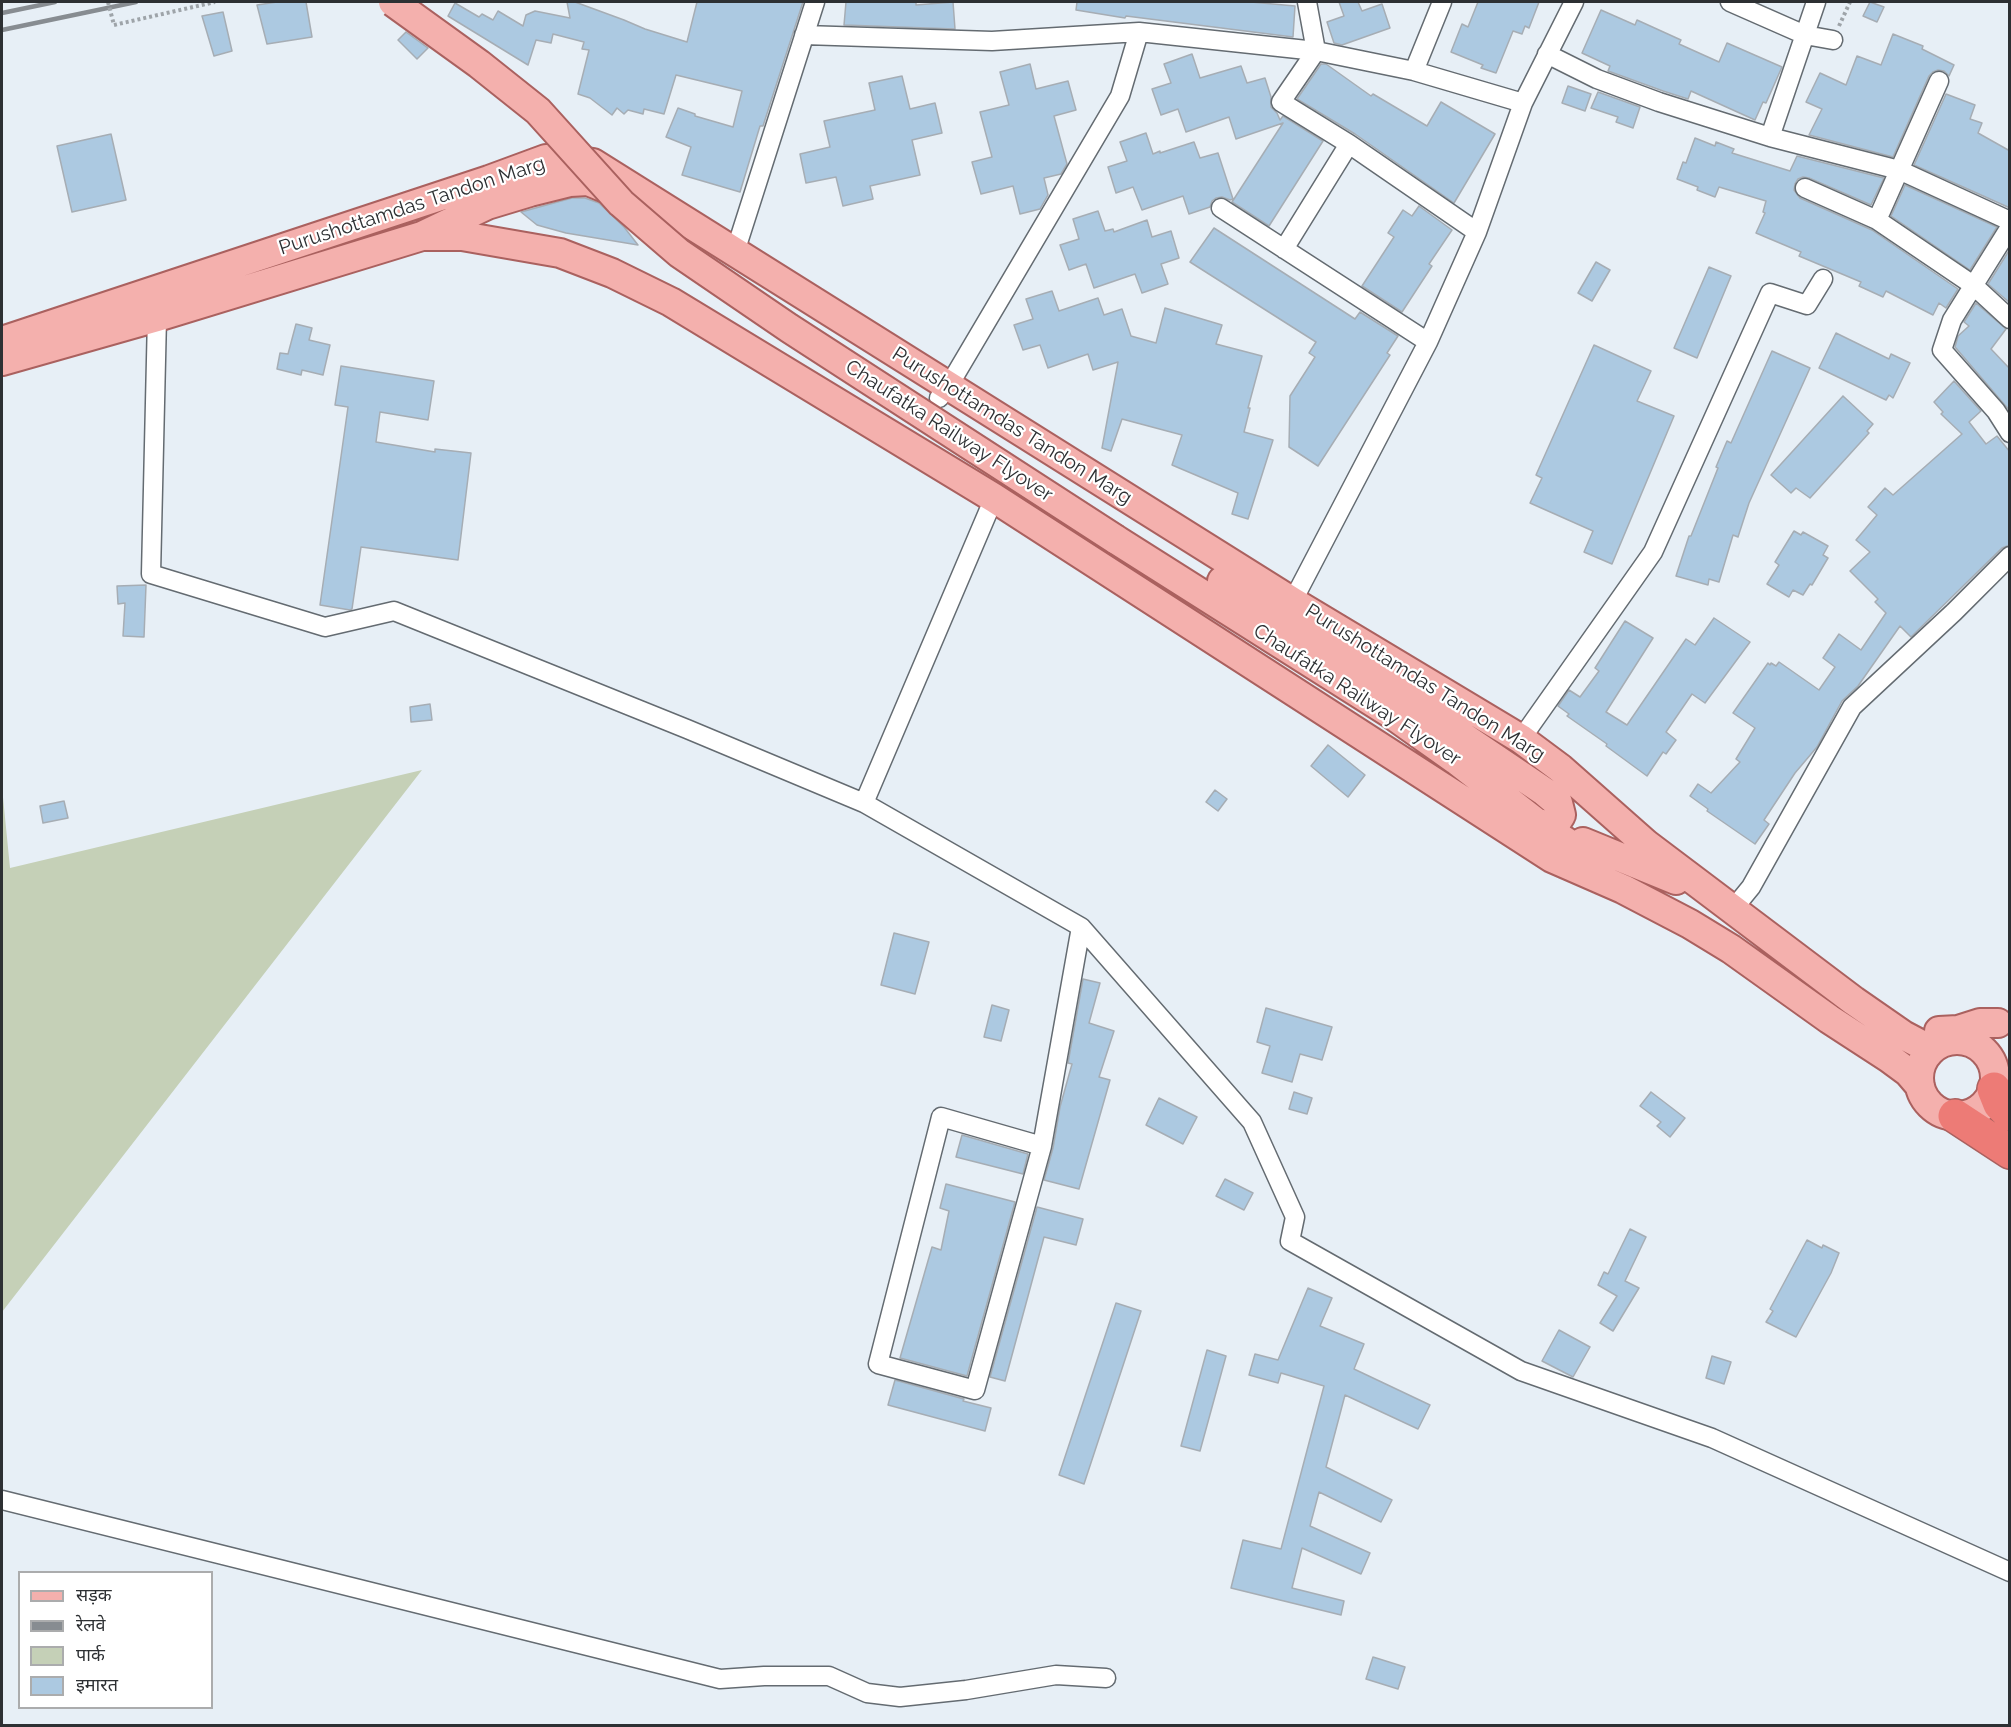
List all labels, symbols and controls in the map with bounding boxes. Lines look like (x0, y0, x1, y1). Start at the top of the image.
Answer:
street label: Purushottamdas Tandon Marg (276, 152, 548, 260)
street label: Purushottamdas Tandon Marg (888, 342, 1136, 510)
street label: Chaufatka Railway Flyover (841, 355, 1057, 507)
street label: Purushottamdas Tandon Marg (1301, 599, 1549, 767)
street label: Chaufatka Railway Flyover (1249, 619, 1465, 771)
legend (18, 1571, 213, 1709)
text: सड़क (76, 1584, 112, 1605)
text: रेलवे (76, 1614, 106, 1635)
text: पार्क (76, 1644, 105, 1665)
text: इमारत (76, 1674, 118, 1695)

